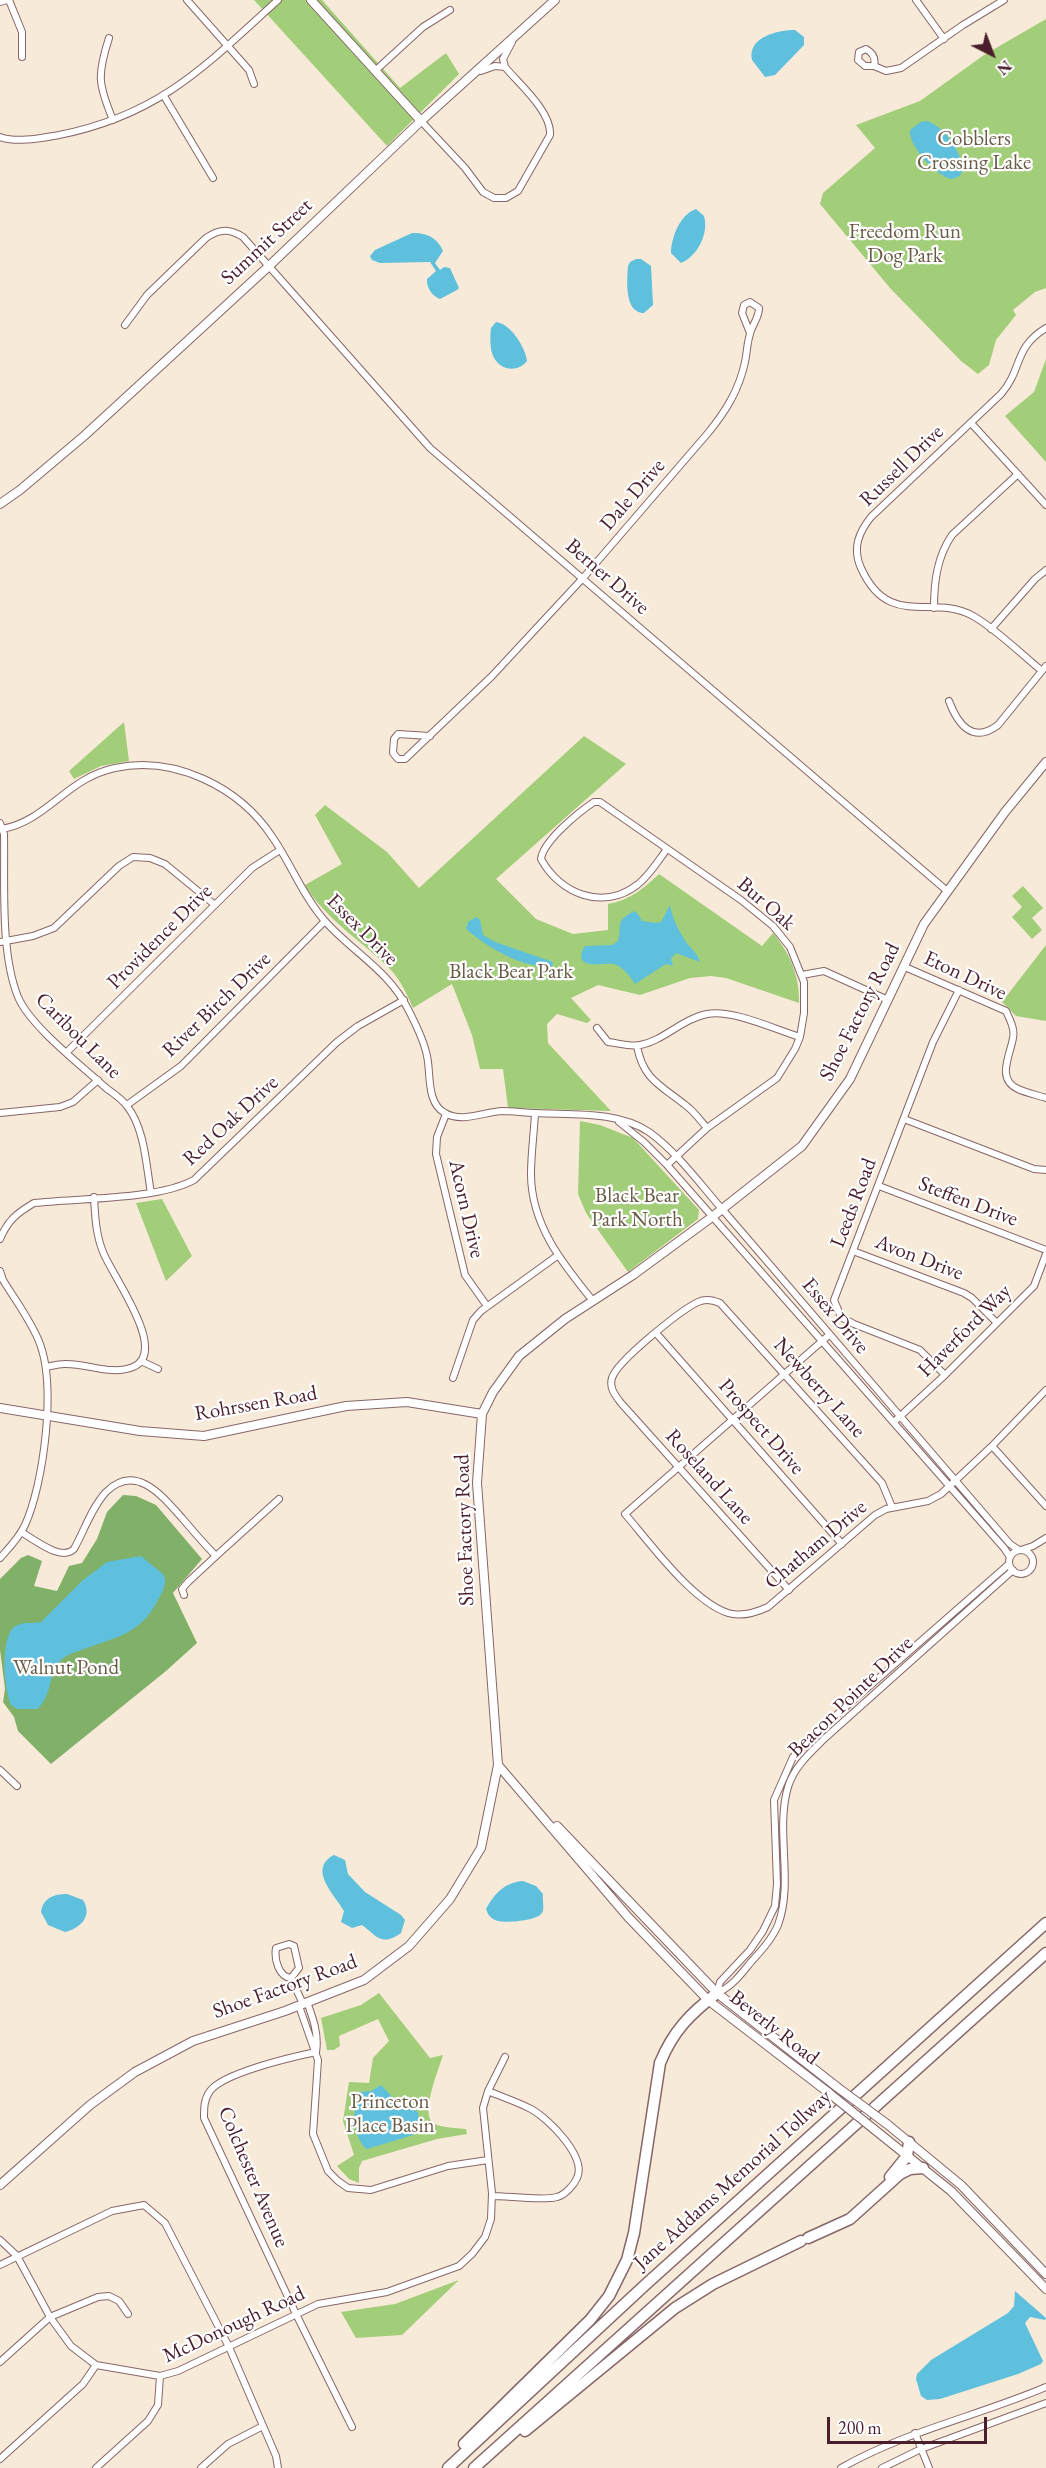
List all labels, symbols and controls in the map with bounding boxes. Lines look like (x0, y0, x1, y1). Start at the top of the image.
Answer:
north arrow (962, 24, 1022, 84)
text: N (993, 56, 1016, 80)
park label: Cobblers Crossing Lake (917, 126, 1031, 176)
street label: Summit Street (216, 193, 318, 291)
park label: Freedom Run Dog Park (849, 219, 961, 269)
street label: Russell Drive (855, 420, 949, 512)
street label: Dale Drive (595, 454, 671, 536)
street label: Berner Drive (560, 534, 654, 620)
street label: Bur Oak (732, 872, 800, 936)
street label: Providence Drive (102, 879, 218, 995)
street label: Essex Drive (321, 889, 403, 971)
street label: Shoe Factory Road (814, 939, 906, 1085)
street label: Eton Drive (920, 946, 1010, 1006)
street label: River Birch Drive (157, 947, 277, 1063)
park label: Black Bear Park (449, 959, 573, 985)
street label: Caribou Lane (30, 988, 126, 1084)
street label: Red Oak Drive (178, 1070, 284, 1172)
street label: Leeds Road (825, 1155, 883, 1251)
street label: Acorn Drive (442, 1157, 490, 1261)
street label: Steffen Drive (915, 1172, 1021, 1232)
park label: Black Bear Park North (591, 1183, 683, 1233)
street label: Avon Drive (871, 1230, 967, 1286)
street label: Essex Drive (796, 1273, 874, 1359)
street label: Haverford Way (913, 1279, 1017, 1383)
street label: Newberry Lane (768, 1333, 870, 1443)
street label: Prospect Drive (713, 1374, 809, 1480)
street label: Rohrssen Road (193, 1381, 319, 1427)
street label: Roseland Lane (660, 1424, 758, 1530)
street label: Shoe Factory Road (450, 1454, 480, 1606)
street label: Chatham Drive (760, 1495, 872, 1595)
street label: Beacon Pointe Drive (783, 1631, 919, 1763)
park label: Walnut Pond (13, 1655, 119, 1681)
street label: Shoe Factory Road (209, 1949, 361, 2025)
street label: Beverly Road (724, 1985, 824, 2071)
street label: Jane Addams Memorial Tollway (629, 2085, 837, 2275)
park label: Princeton Place Basin (345, 2089, 435, 2139)
street label: Colchester Avenue (212, 2103, 294, 2251)
street label: McDonough Road (159, 2281, 309, 2369)
scale bar (830, 2405, 990, 2443)
text: 200 m (838, 2416, 882, 2439)

